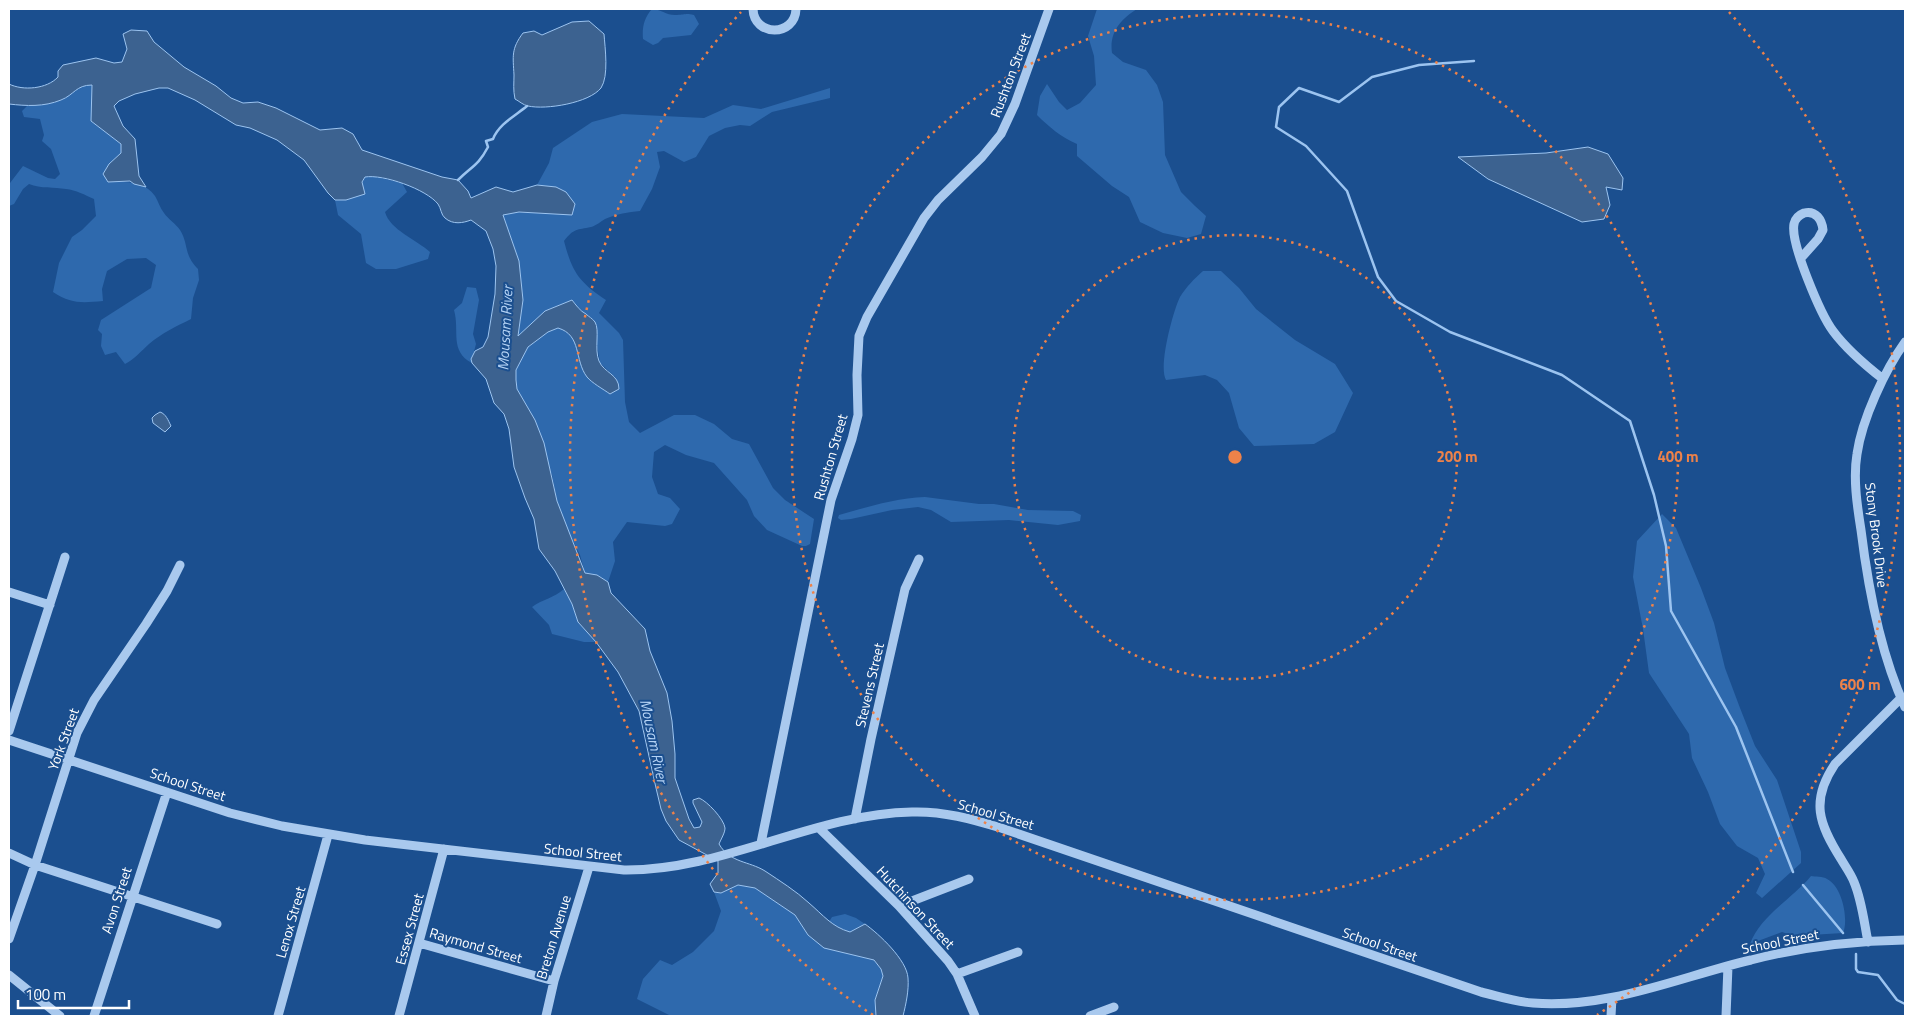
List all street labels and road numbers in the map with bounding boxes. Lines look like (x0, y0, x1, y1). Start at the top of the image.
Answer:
street label: Rushton Street (984, 30, 1036, 120)
street label: Rushton Street (808, 411, 852, 503)
street label: Stony Brook Drive (1860, 481, 1894, 589)
street label: Stevens Street (849, 641, 889, 729)
street label: York Street (42, 705, 84, 773)
street label: School Street (147, 762, 229, 806)
street label: School Street (955, 793, 1037, 835)
street label: School Street (543, 837, 623, 867)
street label: Hutchinson Street (872, 861, 960, 953)
street label: Avon Street (95, 864, 137, 936)
street label: Lenox Street (270, 883, 310, 960)
street label: Essex Street (389, 891, 429, 967)
street label: Breton Avenue (530, 892, 576, 982)
street label: School Street (1340, 921, 1421, 967)
street label: Raymond Street (427, 922, 525, 968)
street label: School Street (1740, 923, 1821, 959)

